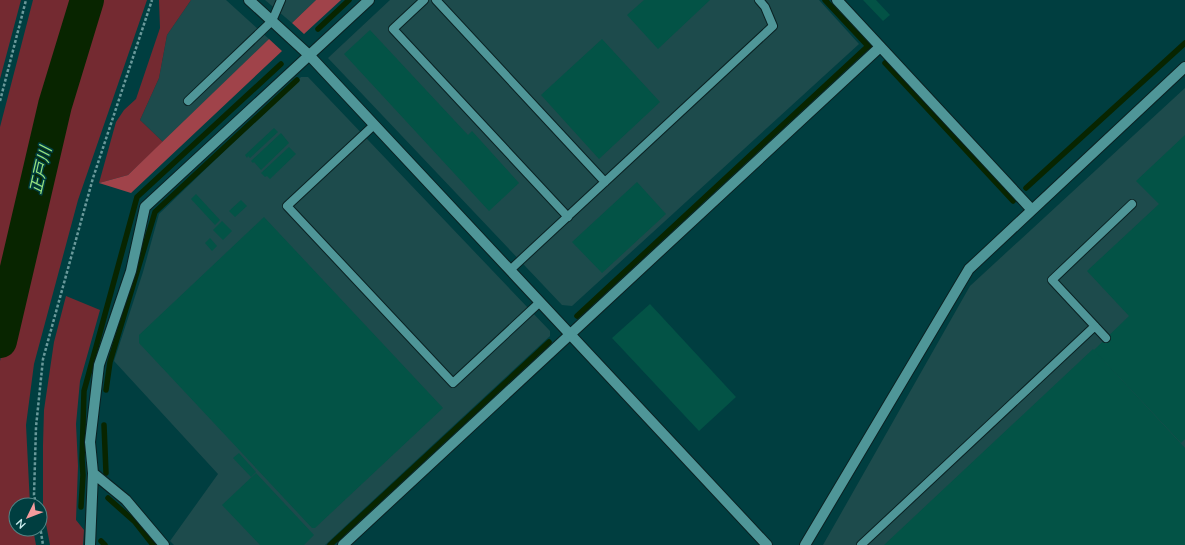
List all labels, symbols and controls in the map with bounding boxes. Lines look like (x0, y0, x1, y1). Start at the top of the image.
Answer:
water label: 正戸川 (25, 142, 56, 196)
north arrow (8, 497, 48, 537)
text: N (13, 516, 29, 532)

